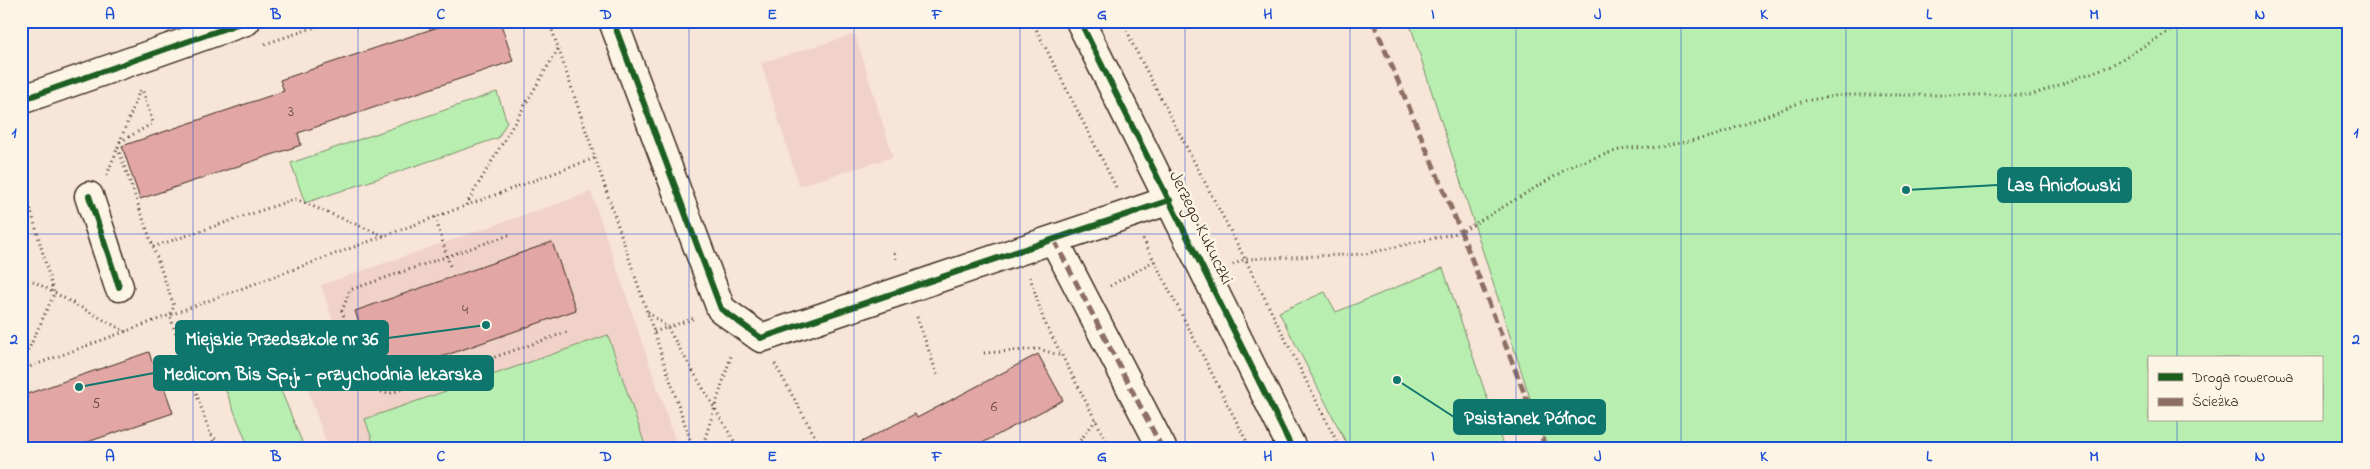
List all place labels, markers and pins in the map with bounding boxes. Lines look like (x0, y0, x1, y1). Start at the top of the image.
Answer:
callout: Las Aniołowski (1998, 168, 2131, 202)
callout: Miejskie Przedszkole nr 36 (176, 321, 388, 355)
callout: Medicom Bis Sp.j. - przychodnia lekarska (154, 356, 493, 390)
callout: Psistanek Północ (1454, 400, 1605, 434)

